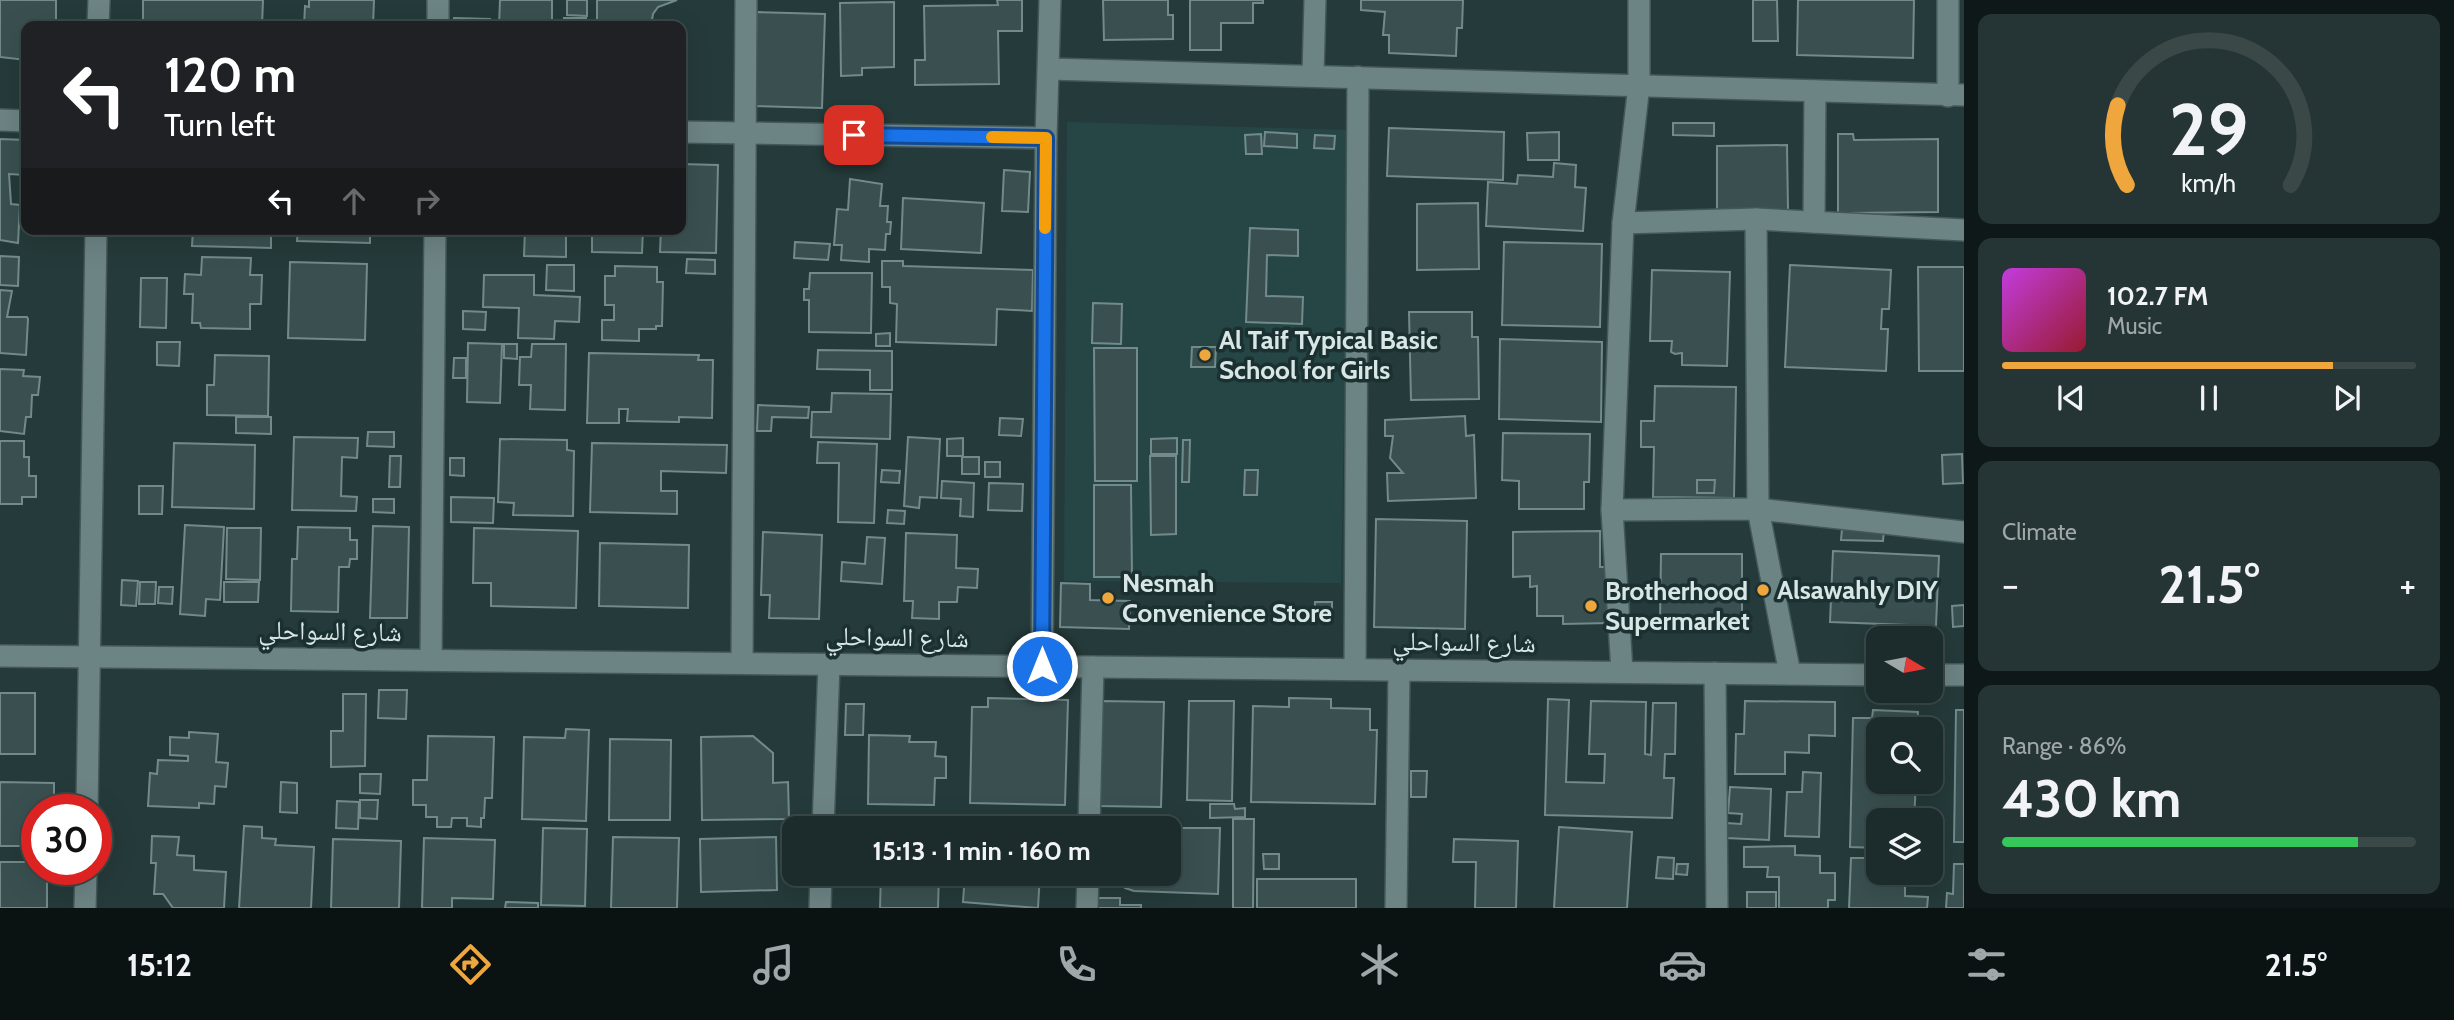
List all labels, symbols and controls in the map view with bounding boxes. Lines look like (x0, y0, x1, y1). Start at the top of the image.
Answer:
text: 120 m (164, 45, 296, 104)
icon: left (49, 49, 140, 140)
text: 29 (2169, 85, 2249, 173)
text: Turn left (164, 105, 275, 144)
pin (824, 105, 884, 165)
icon: arrive (835, 116, 873, 154)
text: km/h (2182, 168, 2236, 198)
icon: left (262, 182, 300, 220)
icon: ahead (335, 182, 373, 220)
icon: right (408, 182, 446, 220)
text: 102.7 FM (2107, 280, 2208, 312)
text: Music (2107, 312, 2162, 340)
place label: Al Taif Typical Basic School for Girls (1219, 324, 1438, 386)
marker: Al Taif Typical Basic School for Girls (1197, 347, 1213, 363)
icon: previous (2052, 379, 2090, 417)
icon: pause (2190, 379, 2228, 417)
icon: next (2328, 379, 2366, 417)
text: Climate (2002, 518, 2077, 546)
text: 21.5° (2158, 553, 2260, 616)
text: − (2002, 561, 2019, 608)
text: + (2399, 561, 2416, 608)
place label: Nesmah Convenience Store (1122, 567, 1332, 629)
place label: Alsawahly DIY (1777, 574, 1938, 606)
place label: Brotherhood Supermarket (1605, 575, 1750, 637)
marker: Alsawahly DIY (1755, 582, 1771, 598)
marker: Nesmah Convenience Store (1100, 590, 1116, 606)
marker: Brotherhood Supermarket (1583, 598, 1599, 614)
street label: شارع السواحلي (258, 614, 402, 653)
street label: شارع السواحلي (825, 620, 969, 659)
street label: شارع السواحلي (1392, 625, 1536, 664)
north arrow (1866, 626, 1942, 704)
map controls (1866, 626, 1943, 885)
position arrow (1005, 629, 1079, 703)
button: search (1866, 717, 1943, 794)
text: Range · 86% (2002, 732, 2126, 760)
text: 430 km (2002, 767, 2181, 830)
speed limit sign: 30 (21, 794, 112, 885)
button: layers (1866, 808, 1943, 885)
text: 15:13 · 1 min · 160 m (872, 835, 1091, 867)
icon: directions (446, 940, 495, 989)
icon: music (749, 940, 798, 989)
icon: phone (1052, 940, 1101, 989)
icon: climate (1355, 940, 1404, 989)
icon: car (1658, 940, 1707, 989)
icon: filters (1962, 940, 2011, 989)
text: 15:12 (127, 945, 192, 984)
text: 21.5° (2265, 945, 2327, 984)

